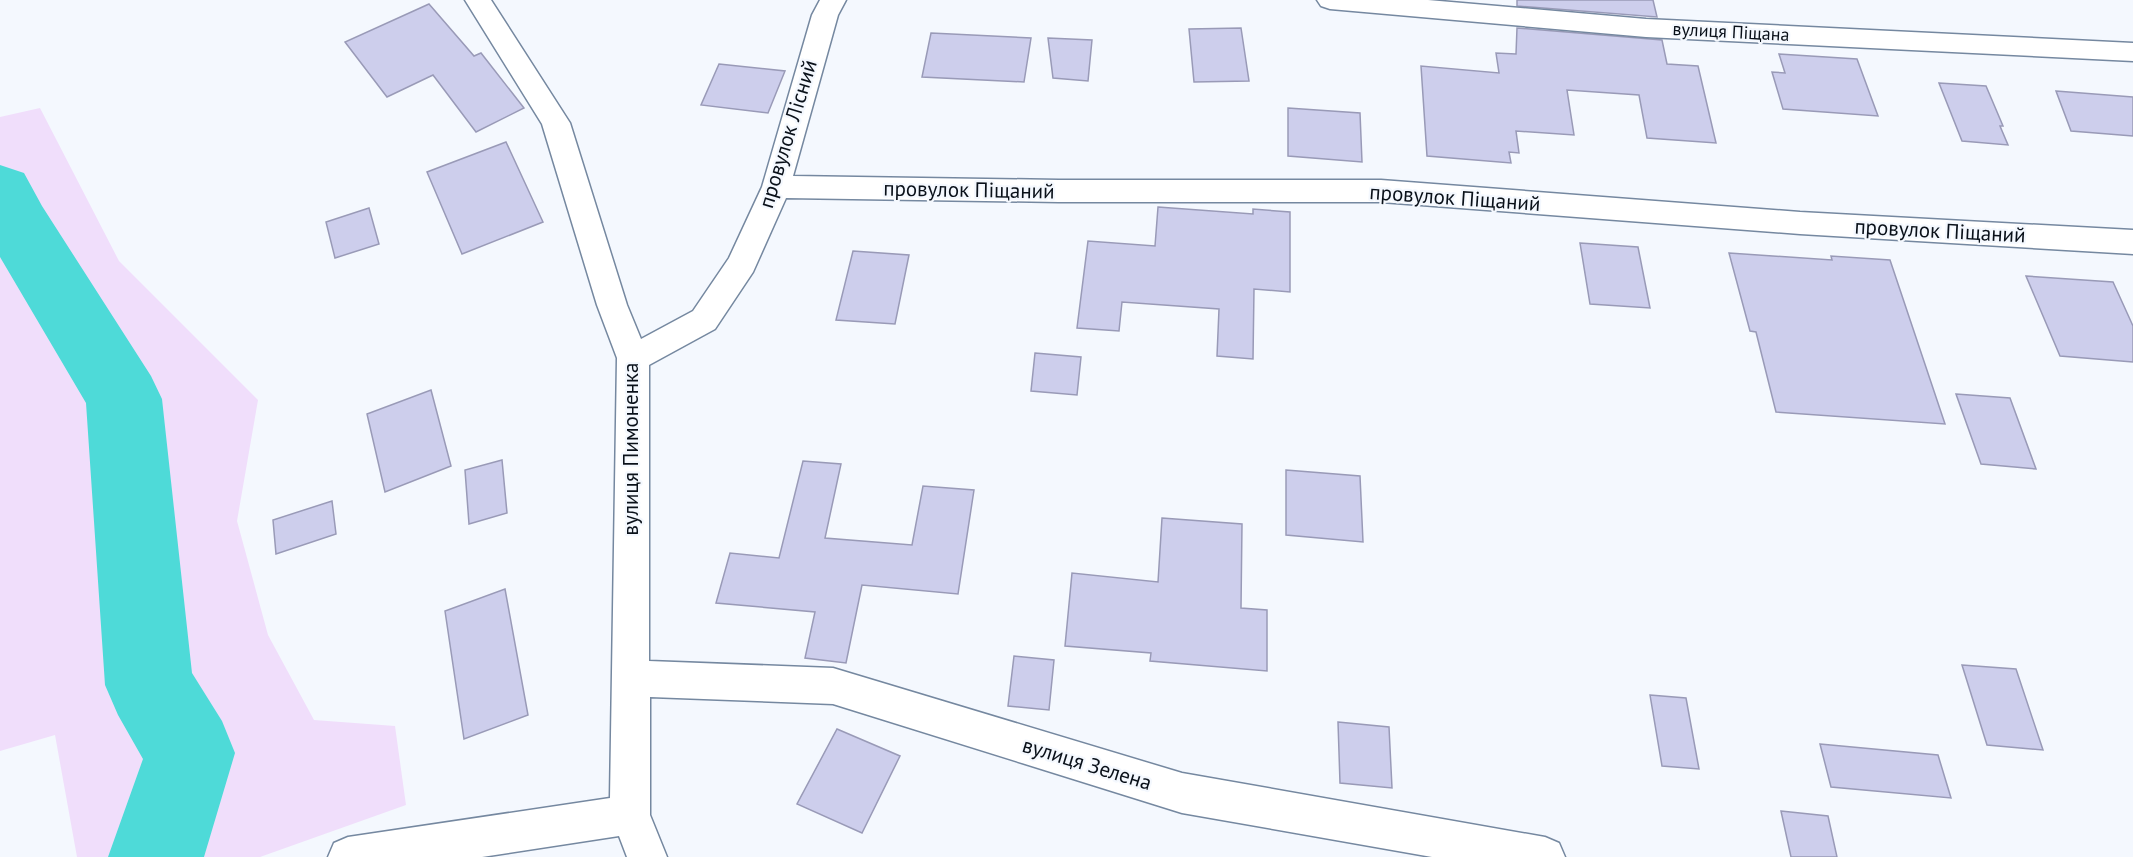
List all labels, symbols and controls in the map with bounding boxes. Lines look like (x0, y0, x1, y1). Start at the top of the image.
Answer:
street label: вулиця Піщана (1672, 17, 1790, 46)
street label: провулок Лісний (752, 56, 823, 211)
street label: провулок Піщаний (883, 175, 1055, 204)
street label: провулок Піщаний (1369, 178, 1541, 217)
street label: провулок Піщаний (1854, 213, 2026, 248)
street label: вулиця Пимоненка (617, 363, 644, 536)
street label: вулиця Зелена (1019, 731, 1155, 796)

